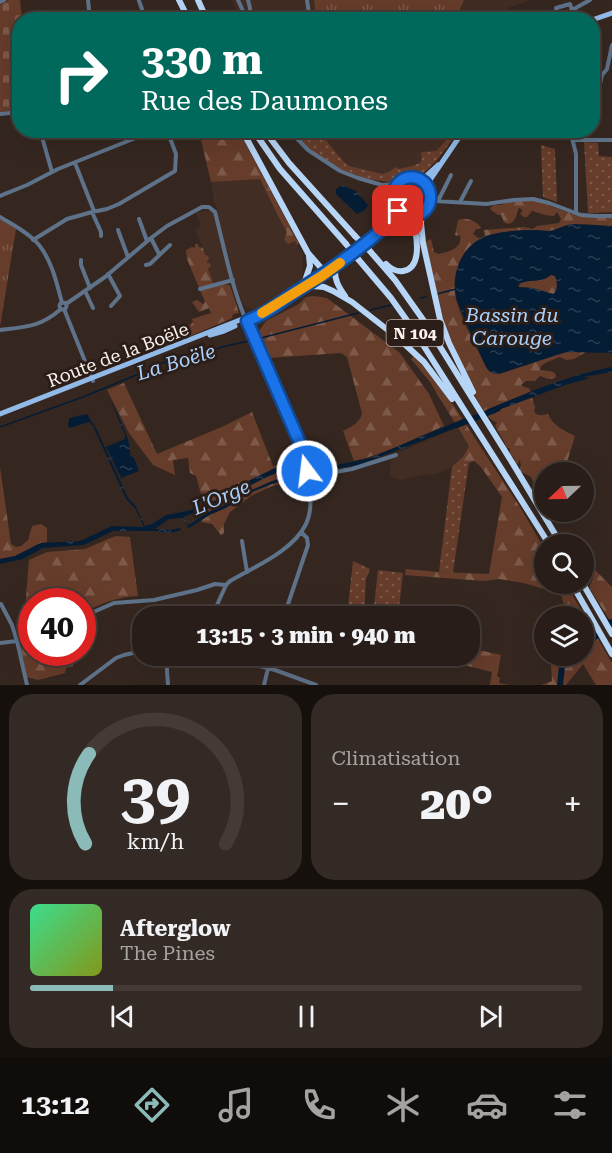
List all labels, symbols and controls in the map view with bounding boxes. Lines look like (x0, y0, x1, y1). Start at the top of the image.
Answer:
text: 330 m (141, 35, 263, 84)
icon: right (42, 36, 120, 114)
text: Rue des Daumones (141, 85, 388, 117)
pin (372, 185, 423, 236)
icon: arrive (381, 194, 414, 227)
water label: Bassin du Carouge (465, 303, 558, 350)
street label: Route de la Boële (44, 318, 192, 391)
road number: N 104 (386, 320, 444, 346)
water label: La Boële (133, 339, 218, 386)
position arrow (275, 439, 339, 503)
north arrow (534, 462, 594, 522)
map controls (534, 462, 594, 666)
water label: L'Orge (188, 474, 254, 520)
button: search (534, 534, 594, 594)
speed limit sign: 40 (18, 588, 96, 666)
button: layers (534, 606, 594, 666)
text: 13:15 · 3 min · 940 m (196, 623, 416, 648)
text: Climatisation (332, 746, 460, 770)
text: 39 (120, 760, 190, 833)
text: 20° (420, 777, 493, 830)
text: − (332, 784, 350, 823)
text: + (564, 784, 582, 823)
text: km/h (127, 829, 184, 854)
text: Afterglow (120, 916, 231, 941)
text: The Pines (120, 941, 215, 965)
icon: previous (106, 1000, 139, 1033)
icon: pause (290, 1000, 323, 1033)
icon: next (474, 1000, 507, 1033)
icon: directions (131, 1084, 173, 1126)
icon: music (215, 1084, 257, 1126)
icon: phone (298, 1084, 340, 1126)
icon: climate (382, 1084, 424, 1126)
icon: car (466, 1084, 508, 1126)
icon: filters (549, 1084, 591, 1126)
text: 13:12 (21, 1089, 90, 1121)

